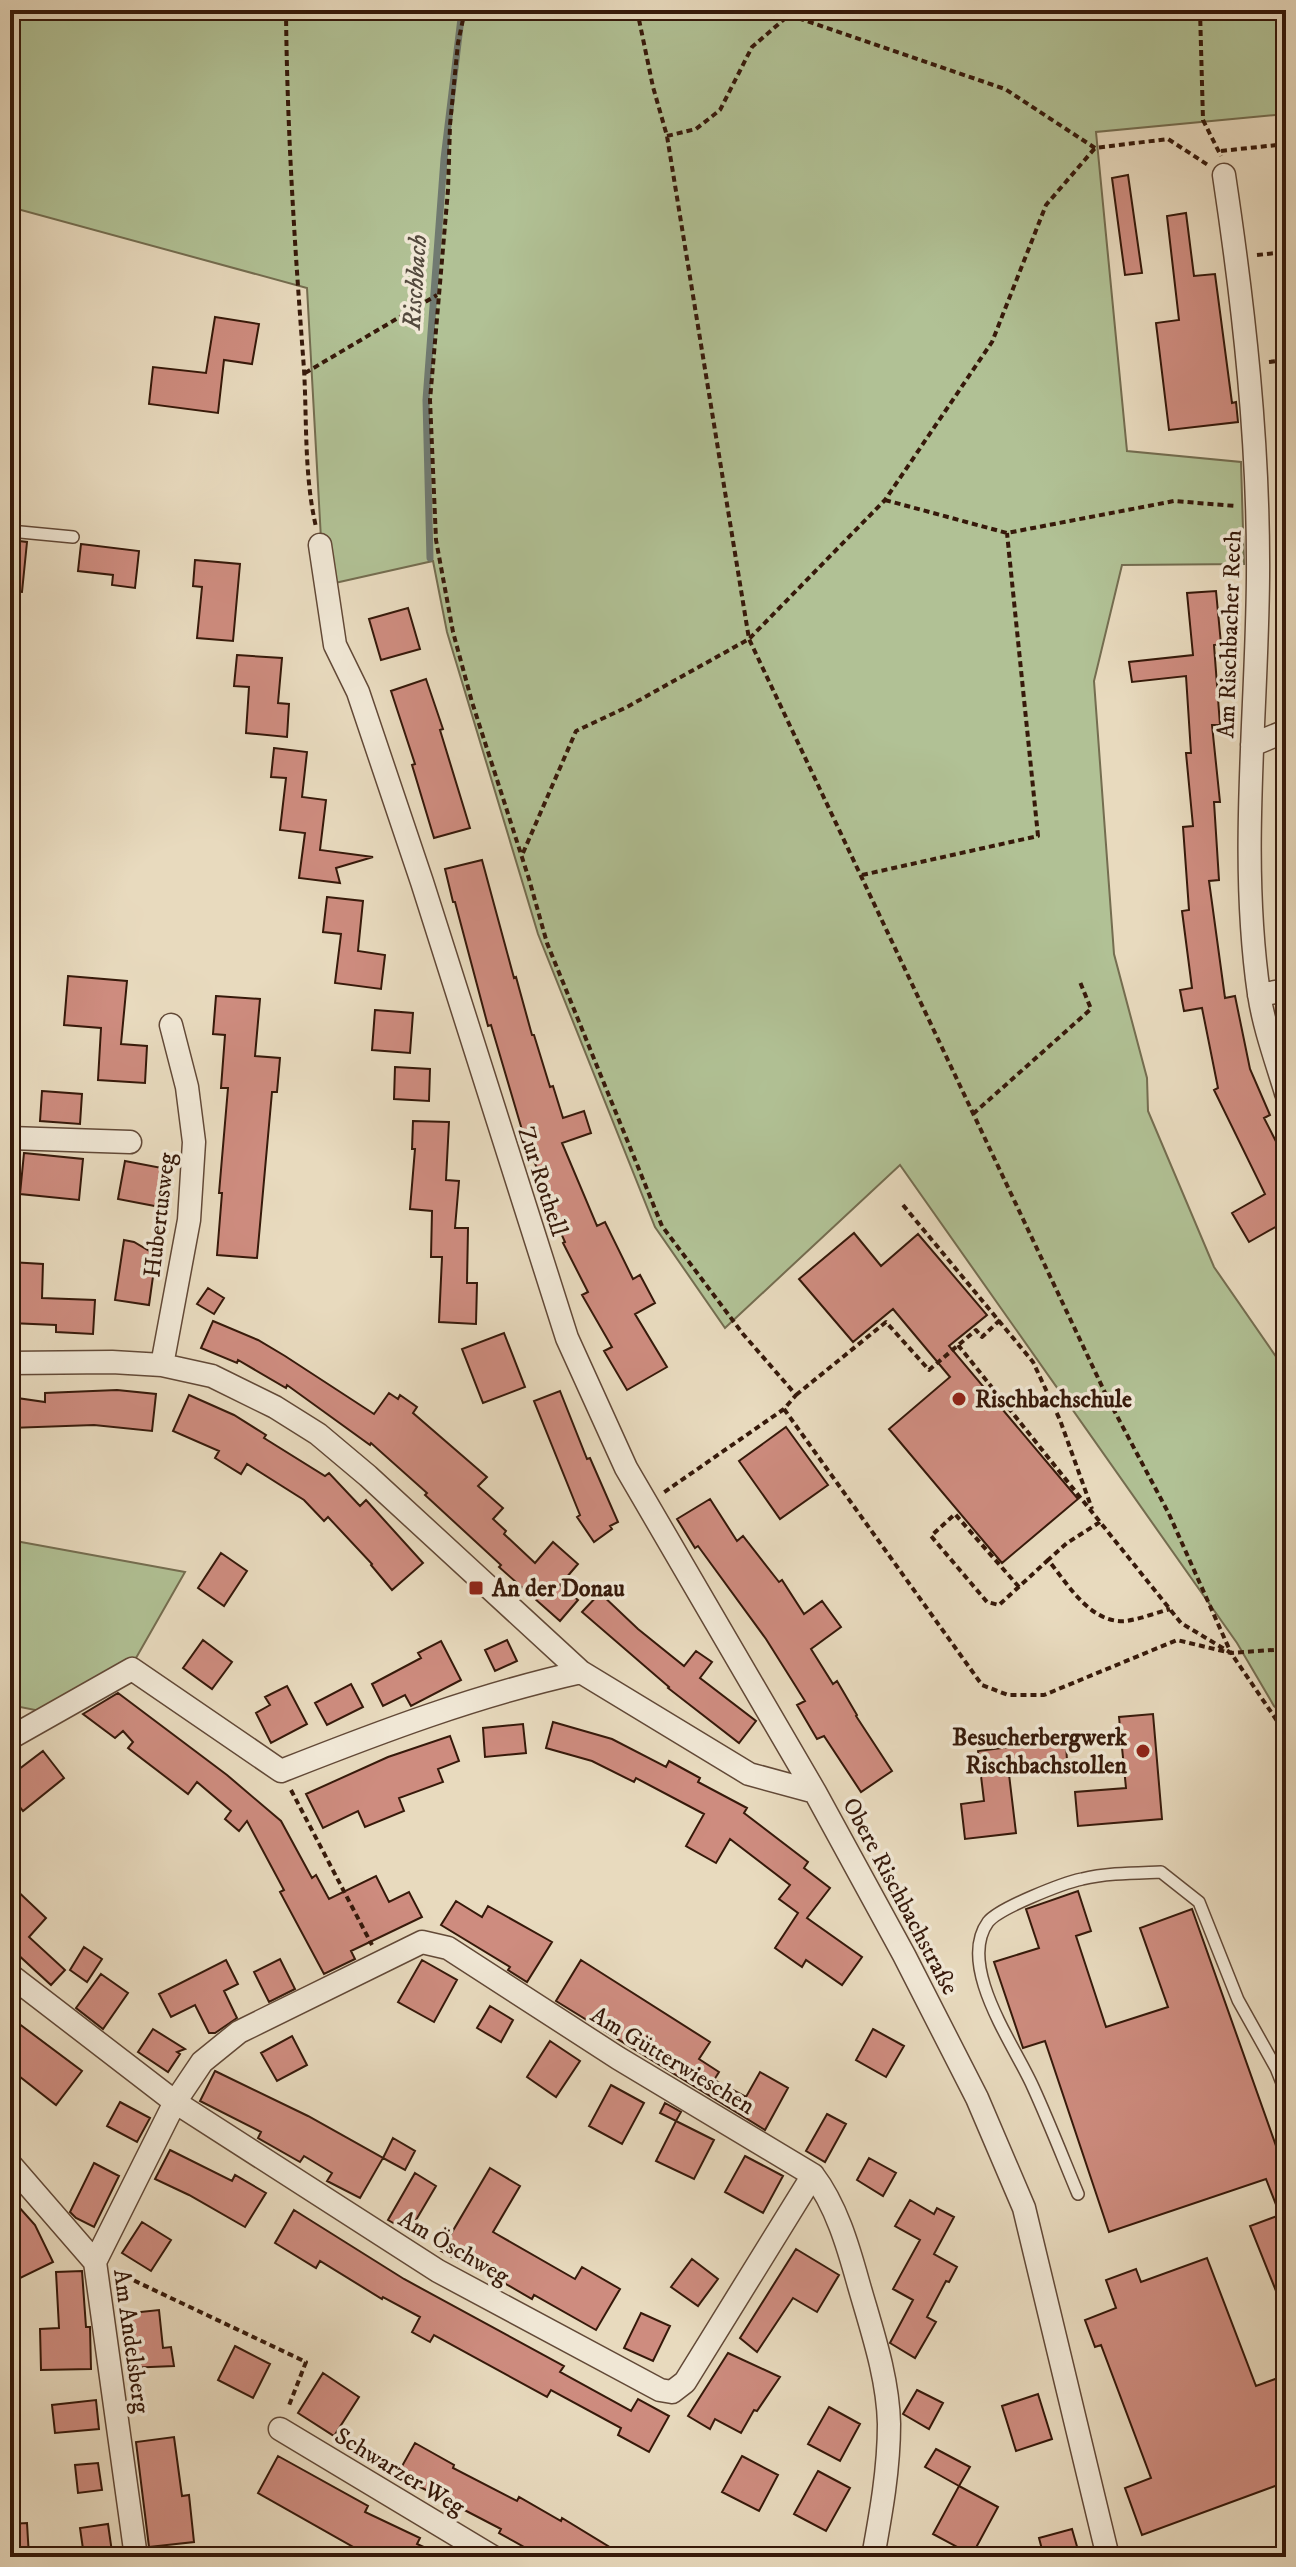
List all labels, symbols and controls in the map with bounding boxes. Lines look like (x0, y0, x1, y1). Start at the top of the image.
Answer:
water label: Rischbach (396, 233, 435, 332)
street label: Am Rischbacher Rech (1211, 529, 1249, 739)
street label: Zur Rothell (510, 1123, 574, 1241)
street label: Hubertusweg (137, 1151, 183, 1279)
place label: Rischbachschule (975, 1385, 1132, 1415)
marker: Rischbachschule (950, 1390, 968, 1408)
place label: An der Donau (491, 1574, 625, 1604)
marker: An der Donau (467, 1579, 485, 1597)
place label: Besucherbergwerk Rischbachstollen (952, 1723, 1128, 1781)
marker: Besucherbergwerk Rischbachstollen (1134, 1742, 1152, 1760)
street label: Obere Rischbachstraße (835, 1793, 965, 2000)
street label: Am Gütterwieschen (585, 2000, 760, 2122)
street label: Am Öschweg (393, 2204, 515, 2292)
street label: Am Andelsberg (106, 2267, 156, 2415)
street label: Schwarzer Weg (329, 2421, 470, 2523)

